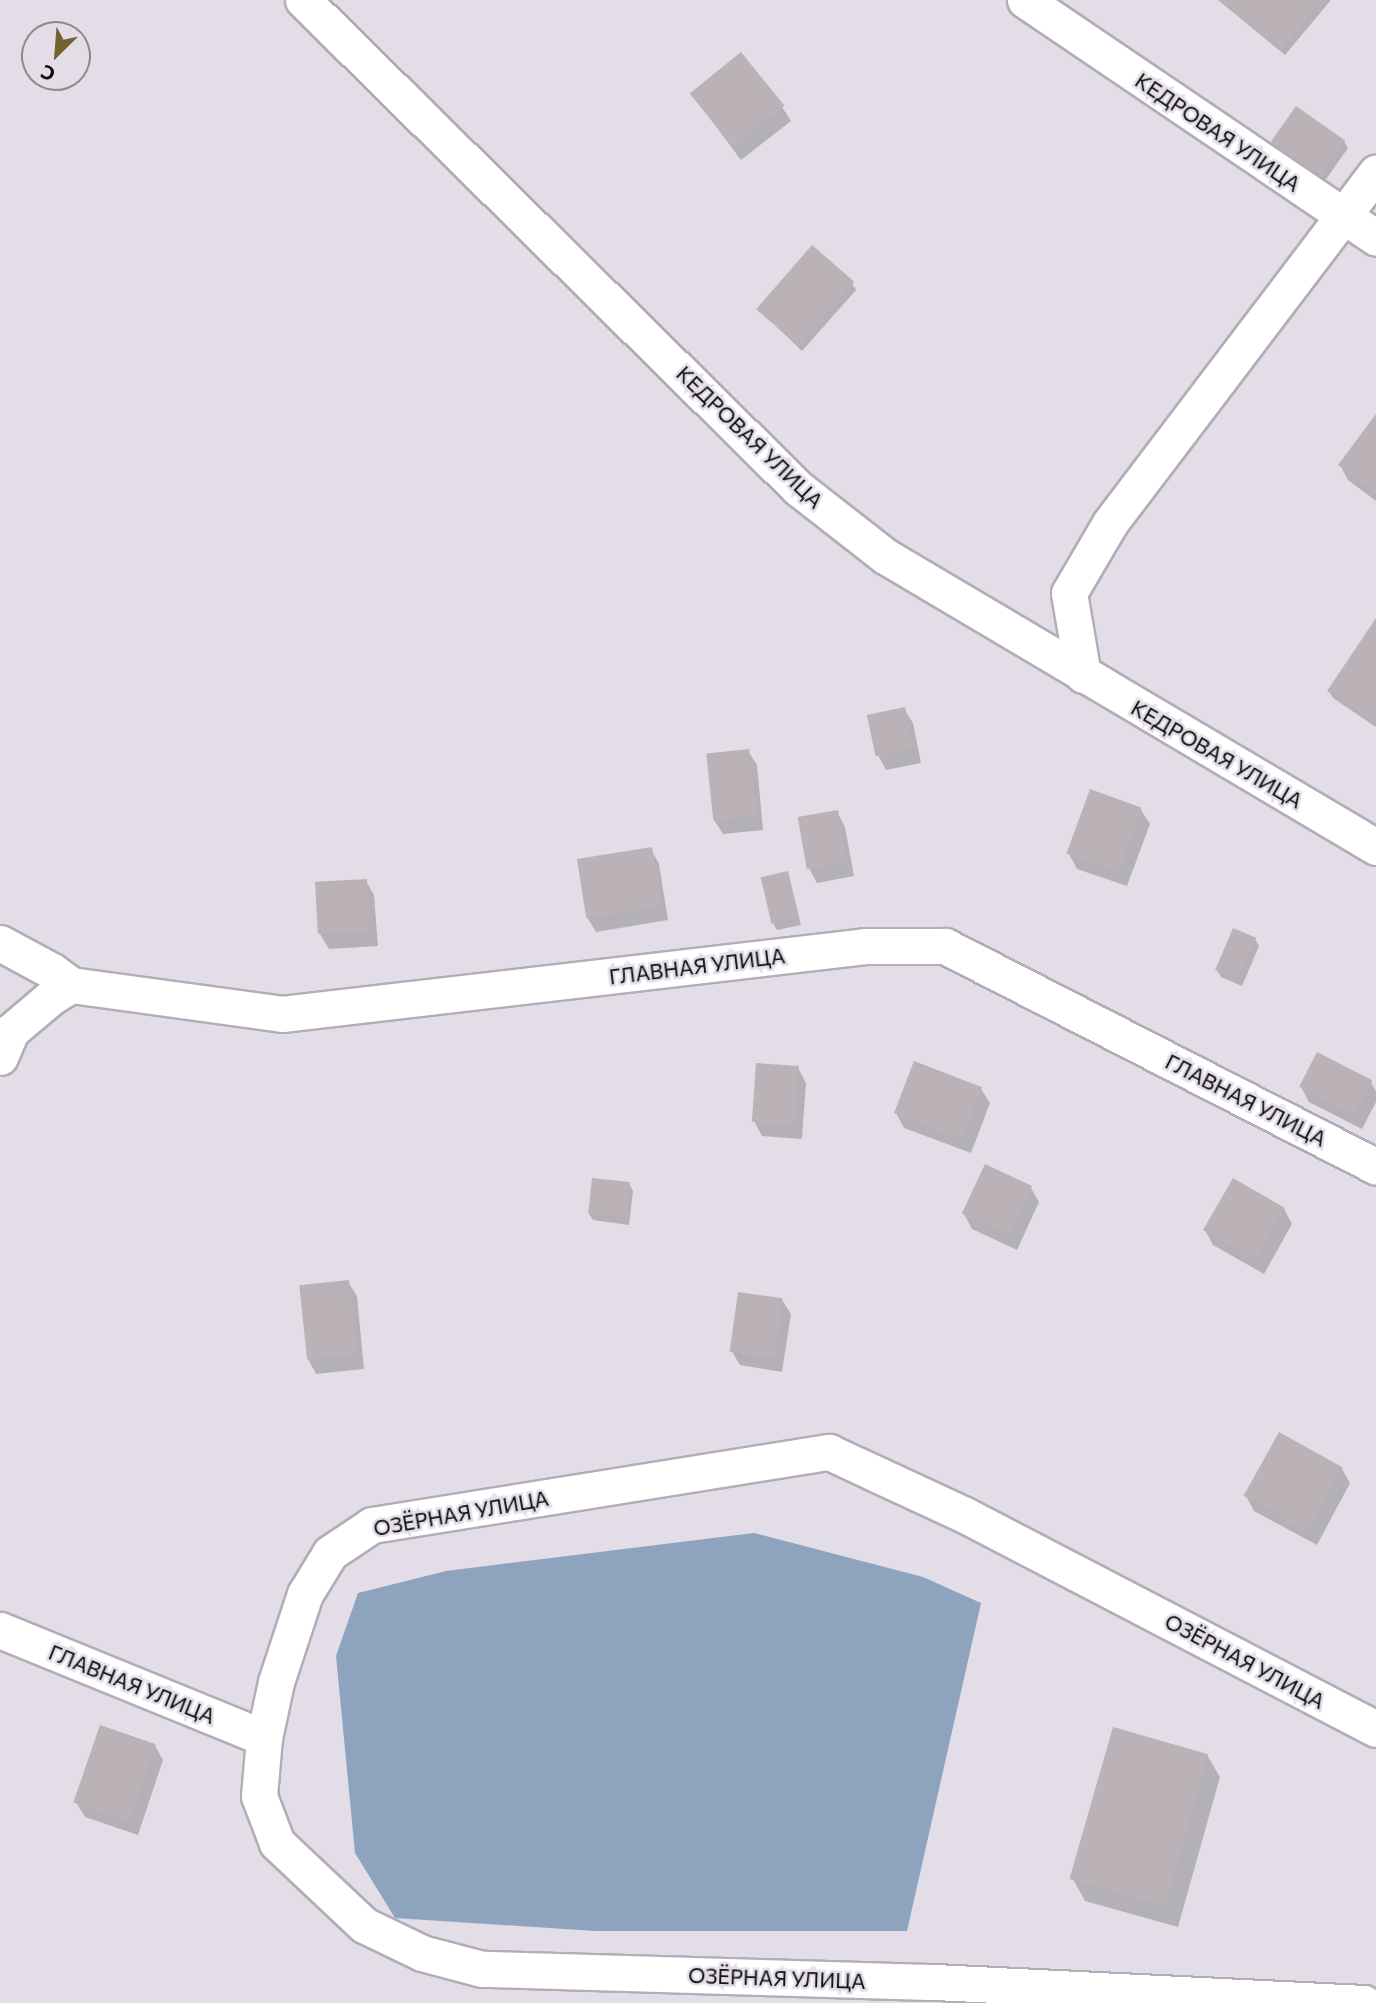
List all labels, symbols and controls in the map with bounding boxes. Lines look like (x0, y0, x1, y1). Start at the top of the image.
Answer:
north arrow (21, 21, 91, 91)
text: С (37, 61, 59, 87)
street label: КЕДРОВАЯ УЛИЦА (1131, 67, 1305, 197)
street label: КЕДРОВАЯ УЛИЦА (672, 361, 828, 513)
street label: КЕДРОВАЯ УЛИЦА (1127, 695, 1307, 813)
street label: ГЛАВНАЯ УЛИЦА (608, 943, 786, 989)
street label: ГЛАВНАЯ УЛИЦА (1161, 1049, 1331, 1151)
street label: ОЗЁРНАЯ УЛИЦА (371, 1485, 551, 1541)
street label: ОЗЁРНАЯ УЛИЦА (1161, 1608, 1329, 1714)
street label: ГЛАВНАЯ УЛИЦА (45, 1639, 219, 1729)
street label: ОЗЁРНАЯ УЛИЦА (688, 1962, 866, 1994)

